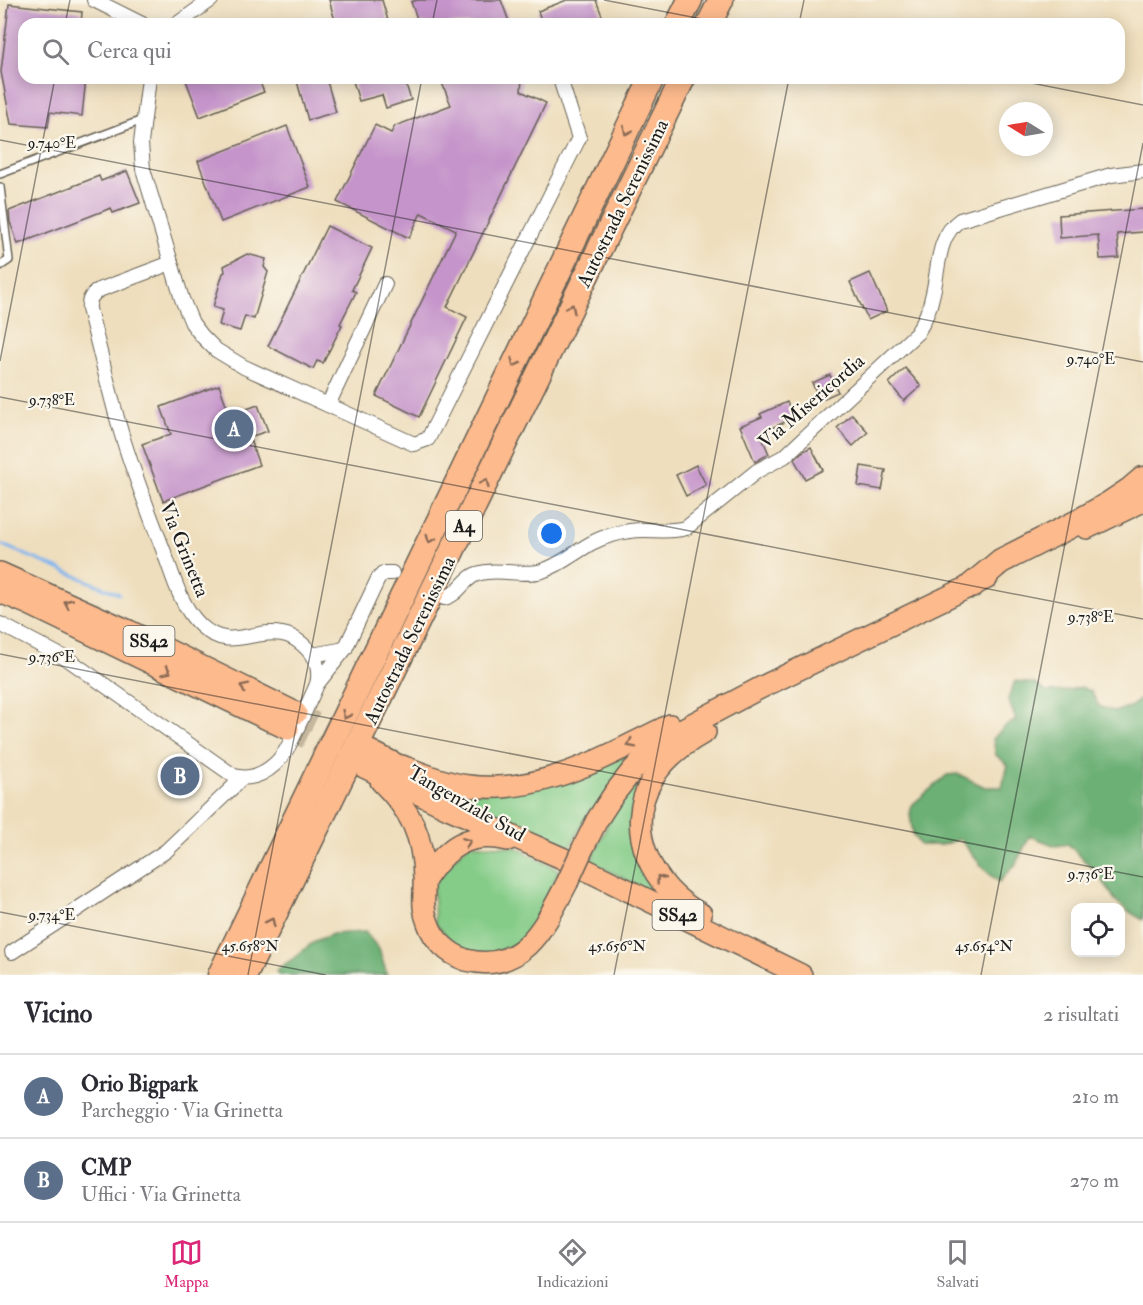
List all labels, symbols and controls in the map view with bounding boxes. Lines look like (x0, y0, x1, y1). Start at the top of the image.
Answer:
search box (18, 18, 1125, 84)
icon: search (39, 35, 72, 68)
text: Cerca qui (87, 37, 172, 65)
north arrow (999, 102, 1053, 156)
street label: Autostrada Serenissima (570, 114, 674, 292)
one-way arrow (622, 124, 634, 135)
text: 9.740°E (27, 134, 76, 153)
one-way arrow (563, 303, 575, 314)
street label: Via Misericordia (753, 348, 870, 454)
text: 9.740°E (1066, 350, 1115, 369)
one-way arrow (510, 357, 522, 368)
text: 9.738°E (28, 391, 75, 410)
pin: A (214, 406, 254, 452)
one-way arrow (478, 478, 490, 489)
street label: Via Grinetta (154, 498, 215, 602)
road number: A4 (446, 511, 482, 541)
your location (537, 519, 566, 548)
one-way arrow (426, 532, 438, 543)
street label: Autostrada Serenissima (357, 551, 461, 729)
one-way arrow (63, 598, 74, 610)
text: 9.738°E (1067, 608, 1114, 627)
road number: SS42 (124, 626, 174, 656)
text: 9.736°E (28, 648, 75, 667)
one-way arrow (160, 663, 171, 675)
one-way arrow (239, 683, 250, 694)
one-way arrow (341, 708, 353, 719)
one-way arrow (627, 737, 638, 748)
pin: B (160, 754, 200, 798)
street label: Tangenziale Sud (403, 760, 530, 847)
one-way arrow (461, 836, 472, 849)
text: 9.736°E (1067, 865, 1114, 884)
one-way arrow (656, 874, 667, 885)
road number: SS42 (652, 900, 704, 930)
map controls (1071, 903, 1125, 957)
button: locate (1071, 903, 1125, 957)
text: 9.734°E (28, 906, 76, 925)
one-way arrow (264, 918, 275, 929)
text: 45.658°N (221, 937, 279, 956)
text: 45.656°N (588, 937, 646, 956)
text: 45.654°N (955, 937, 1014, 956)
text: Vicino (24, 998, 92, 1030)
text: 2 risultati (1043, 1002, 1119, 1027)
text: Orio Bigpark (81, 1070, 198, 1098)
text: A (37, 1084, 50, 1109)
text: 210 m (1072, 1084, 1119, 1109)
text: Parcheggio · Via Grinetta (81, 1098, 283, 1123)
text: CMP (81, 1154, 131, 1182)
text: B (37, 1168, 50, 1193)
text: 270 m (1070, 1168, 1119, 1193)
text: Uffici · Via Grinetta (81, 1182, 241, 1207)
tab: Mappa (164, 1236, 209, 1292)
tab: Indicazioni (537, 1236, 609, 1292)
tab: Salvati (937, 1236, 979, 1292)

